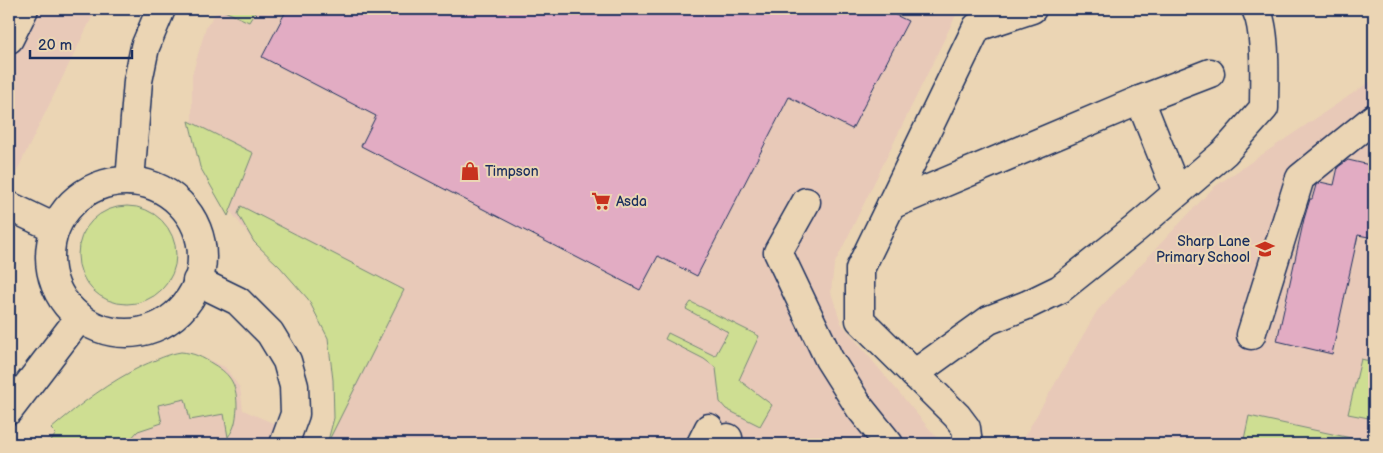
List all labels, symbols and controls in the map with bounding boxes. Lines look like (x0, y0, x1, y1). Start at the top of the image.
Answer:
scale bar (30, 28, 132, 60)
text: 20 m (38, 36, 72, 55)
shop icon: Timpson (459, 160, 481, 182)
place label: Timpson (485, 163, 539, 180)
supermarket icon: Asda (590, 190, 612, 212)
place label: Asda (616, 193, 647, 210)
place label: Sharp Lane Primary School (1156, 233, 1250, 266)
school or university icon: Sharp Lane Primary School (1254, 238, 1276, 260)

